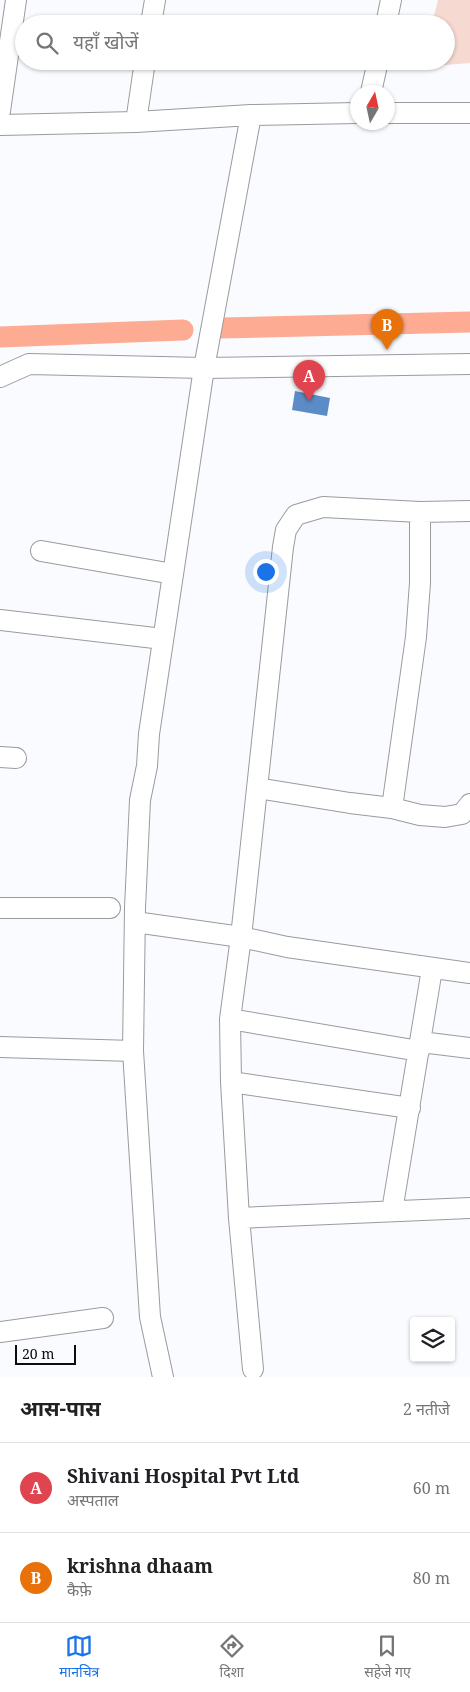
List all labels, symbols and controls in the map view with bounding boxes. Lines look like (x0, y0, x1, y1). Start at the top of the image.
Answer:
search box (15, 15, 455, 70)
icon: search (33, 29, 61, 57)
text: यहाँ खोजें (73, 29, 139, 55)
north arrow (350, 85, 395, 130)
pin: B (371, 309, 403, 350)
pin: A (293, 360, 325, 401)
your location (253, 559, 279, 585)
map controls (410, 1317, 455, 1362)
button: layers (410, 1317, 455, 1362)
scale bar (15, 1342, 76, 1365)
text: 20 m (22, 1344, 55, 1363)
text: आस-पास (20, 1394, 101, 1422)
text: 2 नतीजे (403, 1398, 450, 1420)
text: Shivani Hospital Pvt Ltd (67, 1463, 299, 1489)
text: A (30, 1477, 42, 1499)
text: 60 m (413, 1477, 450, 1499)
text: अस्पताल (67, 1489, 119, 1511)
text: krishna dhaam (67, 1553, 213, 1579)
text: B (31, 1567, 41, 1589)
text: 80 m (413, 1567, 450, 1589)
text: कैफ़े (67, 1579, 92, 1601)
tab: मानचित्र (59, 1632, 99, 1683)
tab: दिशा (218, 1632, 246, 1683)
tab: सहेजे गए (364, 1632, 411, 1683)

